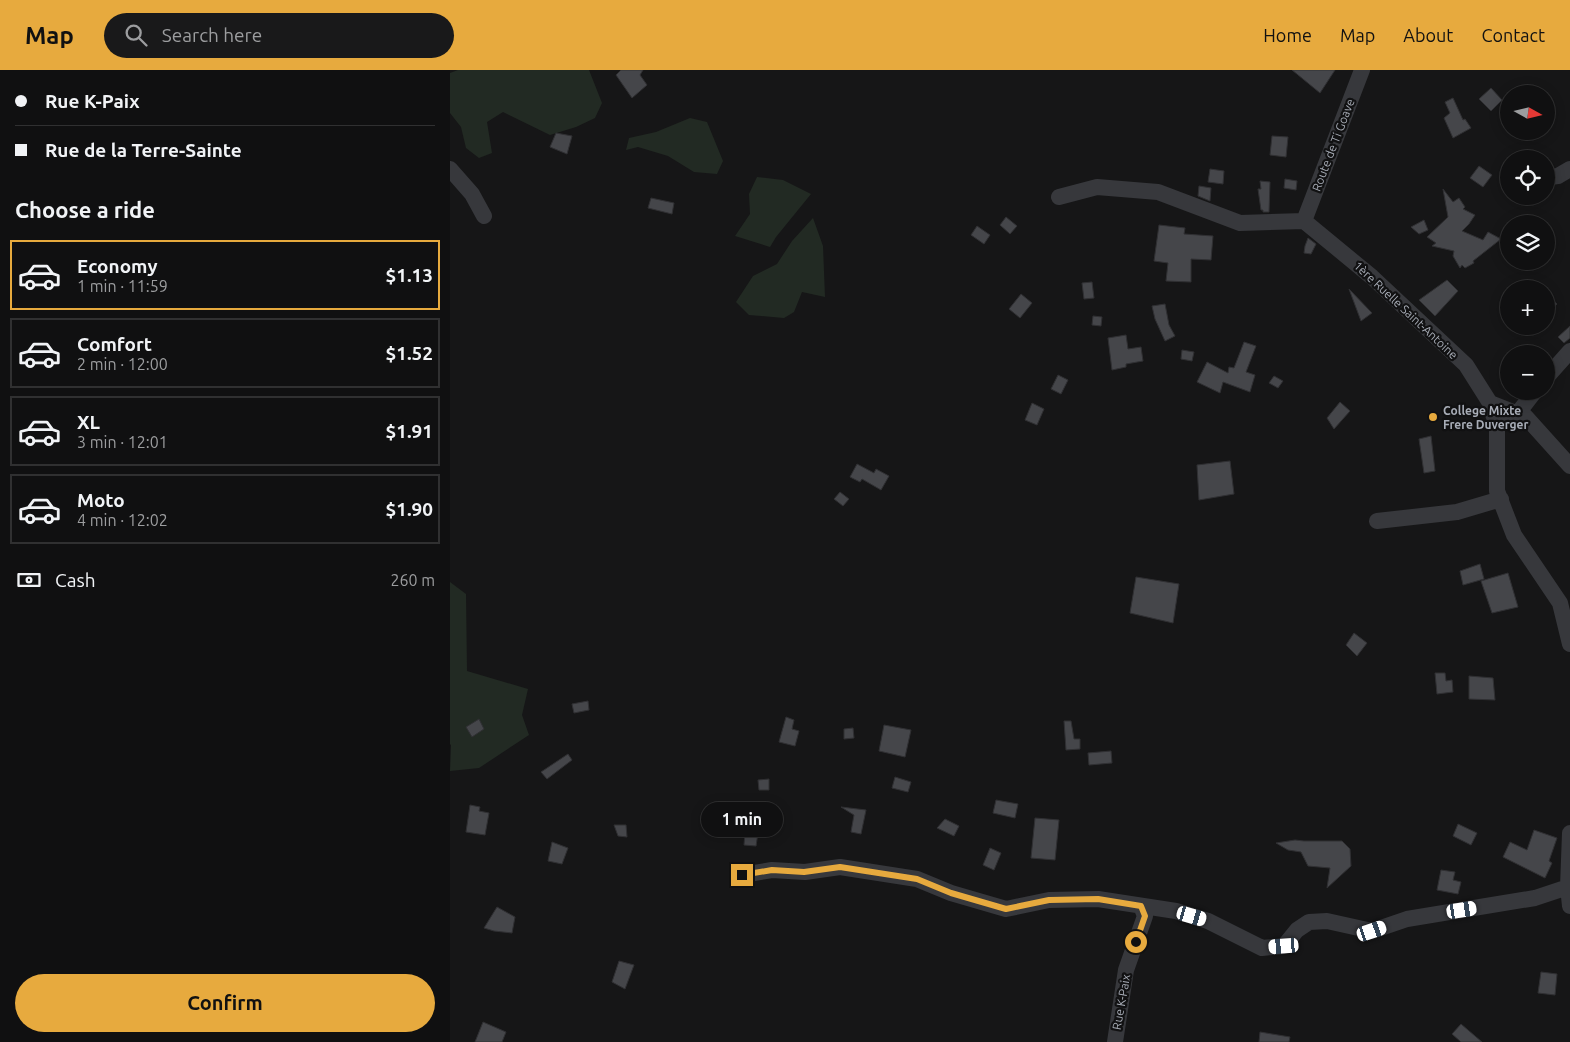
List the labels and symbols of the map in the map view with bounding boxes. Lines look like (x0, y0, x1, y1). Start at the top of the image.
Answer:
north arrow (1500, 85, 1555, 140)
street label: Route de Ti Goave (1309, 97, 1357, 193)
street label: 1ère Ruelle Saint-Antoine (1352, 259, 1460, 361)
place label: College Mixte Frere Duverger (1443, 404, 1528, 431)
marker: College Mixte Frere Duverger (1427, 411, 1439, 423)
callout: 1 min (701, 802, 783, 838)
route end (731, 864, 753, 886)
car (1446, 900, 1477, 920)
car (1175, 905, 1208, 927)
car (1355, 919, 1388, 943)
route start (1125, 931, 1147, 953)
car (1268, 937, 1299, 955)
street label: Rue K-Paix (1110, 973, 1132, 1031)

